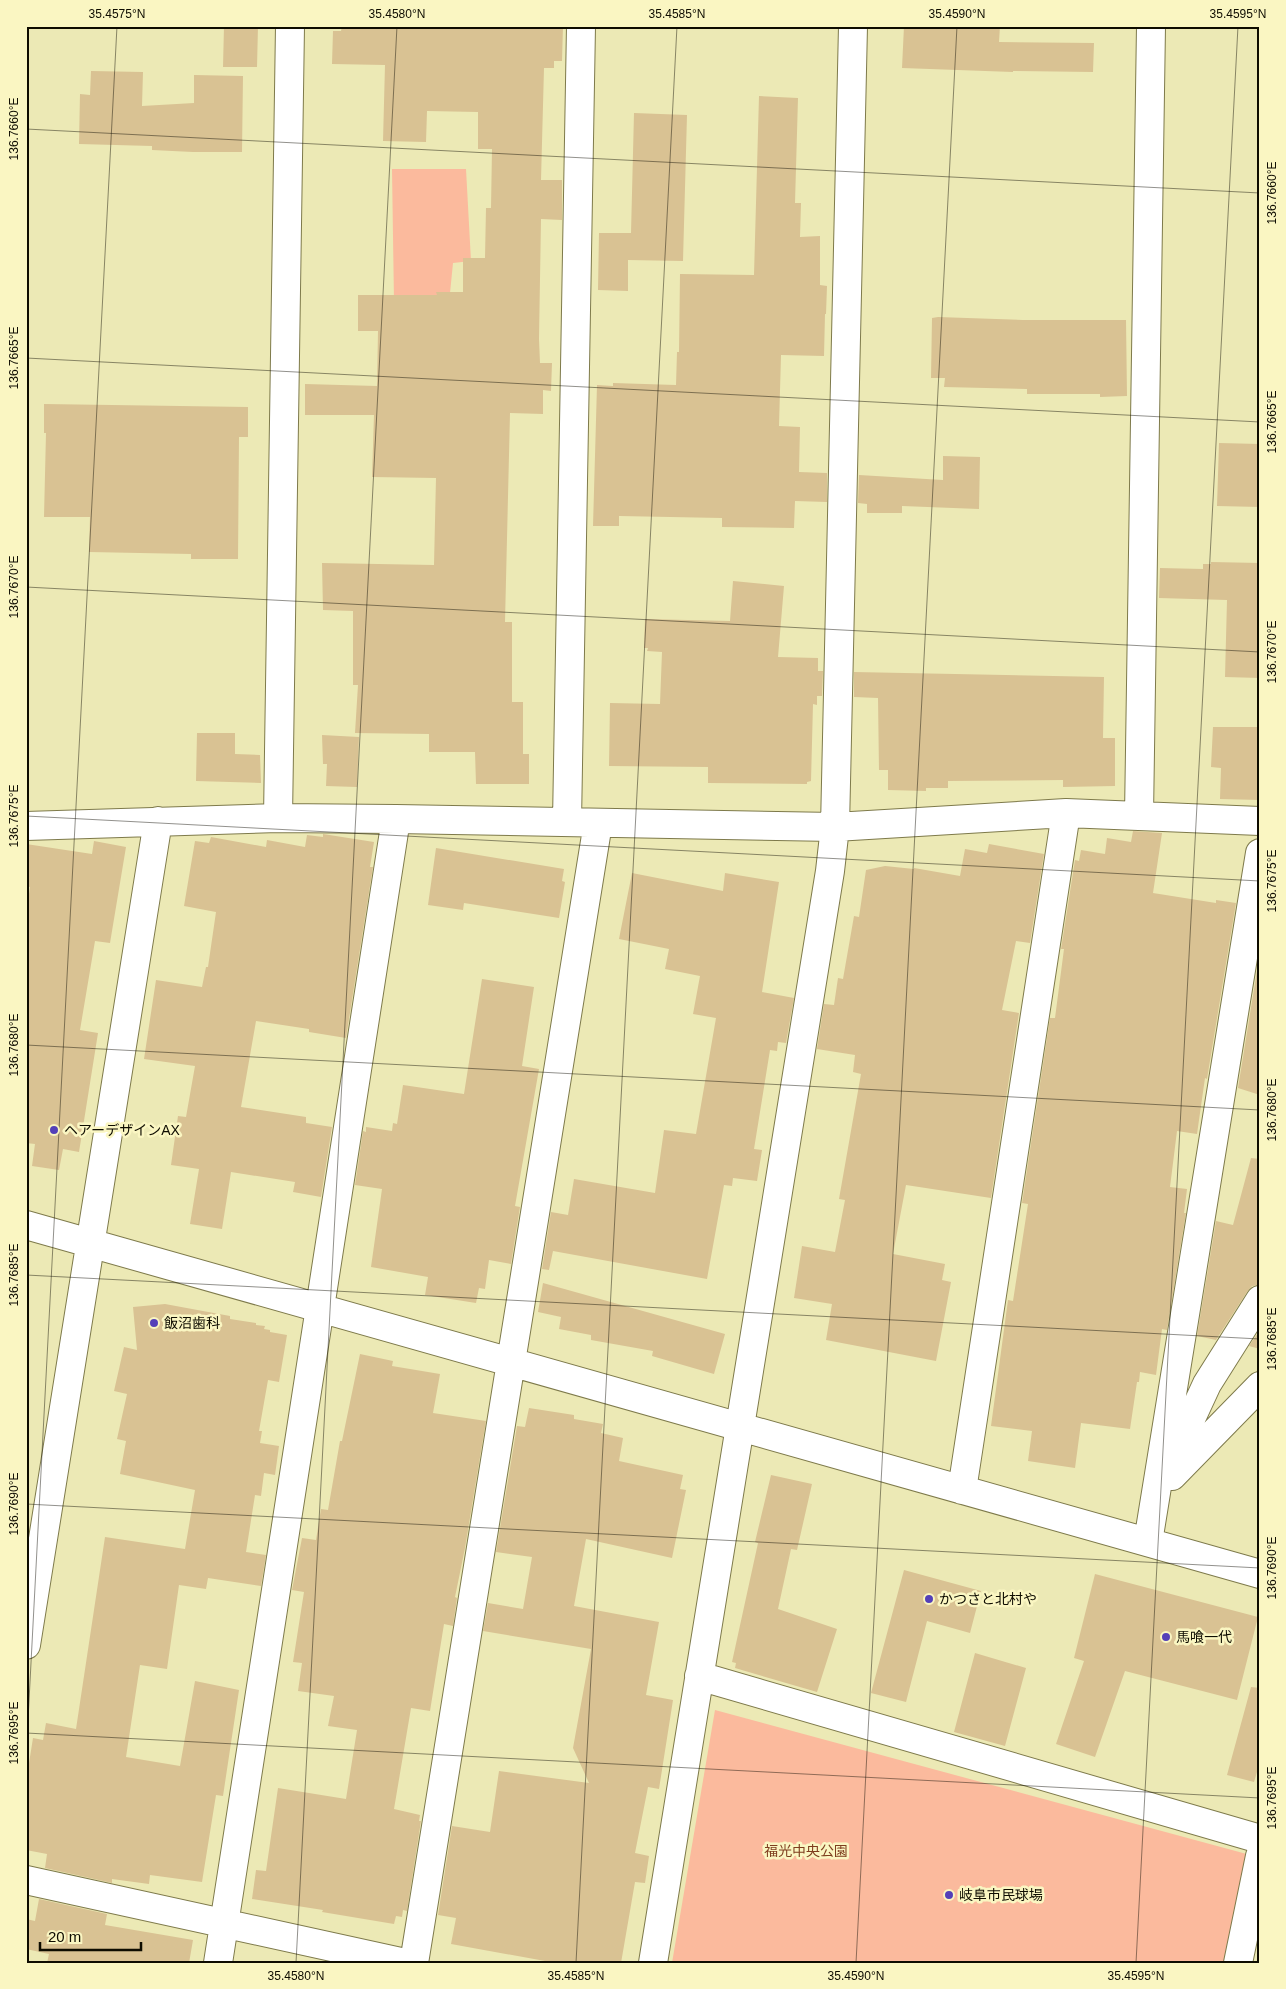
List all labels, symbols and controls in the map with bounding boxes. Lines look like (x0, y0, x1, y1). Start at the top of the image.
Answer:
text: 35.4575°N (89, 7, 145, 21)
text: 35.4580°N (369, 7, 425, 21)
text: 35.4585°N (649, 7, 705, 21)
text: 35.4590°N (929, 7, 985, 21)
text: 35.4595°N (1210, 7, 1266, 21)
text: 136.7660°E (7, 98, 21, 160)
text: 136.7660°E (1265, 162, 1279, 224)
text: 136.7665°E (7, 327, 21, 389)
text: 136.7665°E (1265, 391, 1279, 453)
text: 136.7670°E (7, 556, 21, 618)
text: 136.7670°E (1265, 621, 1279, 683)
text: 136.7675°E (7, 785, 21, 847)
text: 136.7675°E (1265, 850, 1279, 912)
text: 136.7680°E (7, 1014, 21, 1076)
text: 136.7680°E (1265, 1079, 1279, 1141)
place label: ヘアーデザインAX (64, 1122, 180, 1138)
marker: ヘアーデザインAX (48, 1124, 60, 1136)
text: 136.7685°E (7, 1244, 21, 1306)
text: 136.7685°E (1265, 1308, 1279, 1370)
place label: 飯沼歯科 (164, 1315, 220, 1331)
marker: 飯沼歯科 (148, 1317, 160, 1329)
text: 136.7690°E (7, 1473, 21, 1535)
text: 136.7690°E (1265, 1537, 1279, 1599)
place label: かつさと北村や (939, 1591, 1037, 1607)
marker: かつさと北村や (923, 1593, 935, 1605)
place label: 馬喰一代 (1176, 1629, 1232, 1645)
marker: 馬喰一代 (1160, 1631, 1172, 1643)
text: 136.7695°E (7, 1702, 21, 1764)
text: 136.7695°E (1265, 1767, 1279, 1829)
park label: 福光中央公園 (764, 1843, 848, 1859)
place label: 岐阜市民球場 (959, 1887, 1043, 1903)
marker: 岐阜市民球場 (943, 1889, 955, 1901)
scale bar (40, 1919, 141, 1951)
text: 20 m (48, 1928, 81, 1945)
text: 35.4580°N (268, 1969, 324, 1983)
text: 35.4585°N (548, 1969, 604, 1983)
text: 35.4590°N (828, 1969, 884, 1983)
text: 35.4595°N (1108, 1969, 1164, 1983)

